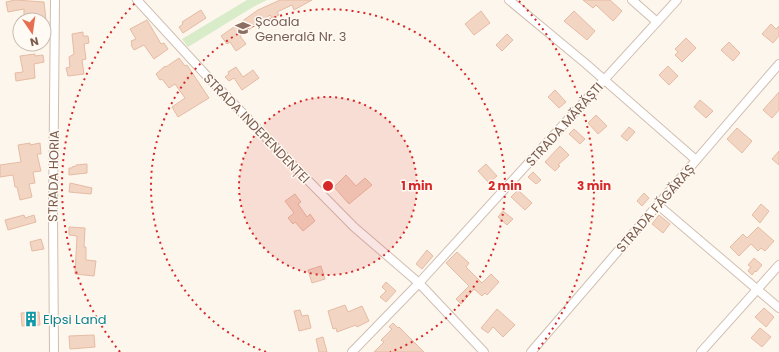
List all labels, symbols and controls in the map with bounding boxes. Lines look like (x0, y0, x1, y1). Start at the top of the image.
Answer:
north arrow (12, 12, 52, 52)
place label: Școala Generală Nr. 3 (255, 12, 347, 46)
school or university icon: Școala Generală Nr. 3 (234, 19, 252, 37)
text: N (28, 33, 40, 50)
street label: STRADA INDEPENDENȚEI (199, 69, 314, 188)
street label: STRADA MĂRĂȘTI (521, 78, 607, 171)
street label: STRADA HORIA (43, 130, 64, 222)
street label: STRADA FĂGĂRAȘ (612, 160, 699, 257)
text: 1 min (401, 177, 433, 194)
text: 2 min (488, 177, 522, 194)
text: 3 min (577, 177, 611, 194)
centre of rings (321, 179, 335, 193)
building icon: Elpsi Land (22, 310, 40, 328)
place label: Elpsi Land (43, 310, 107, 329)

